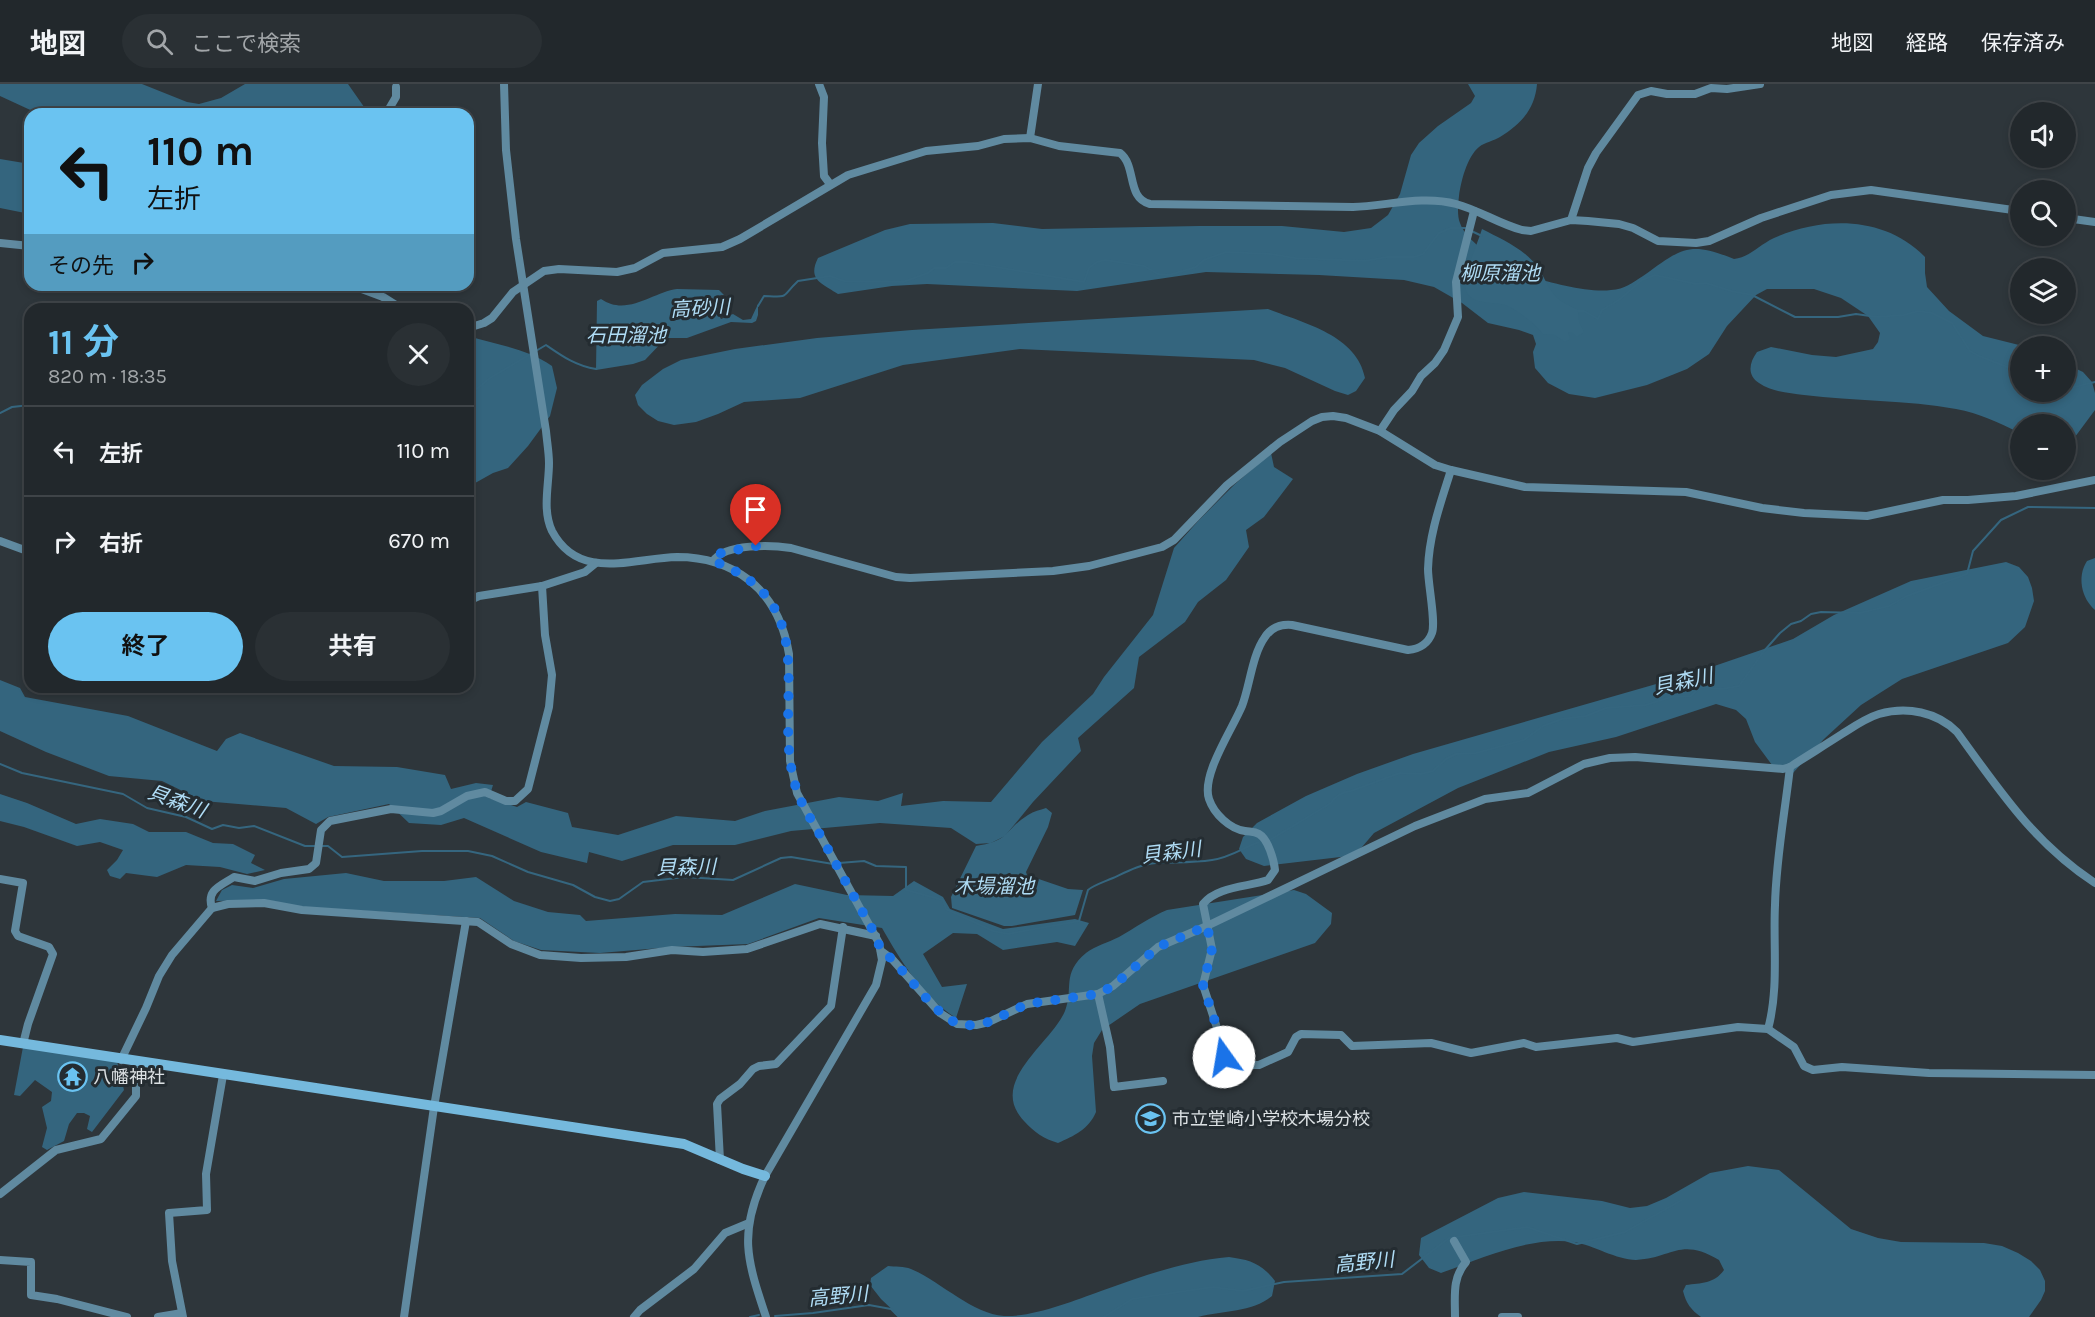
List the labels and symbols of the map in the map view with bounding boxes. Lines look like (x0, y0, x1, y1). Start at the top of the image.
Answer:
water label: 柳原溜池 (1460, 262, 1542, 285)
water label: 高砂川 (669, 295, 733, 322)
water label: 石田溜池 (586, 324, 668, 347)
pin (730, 484, 781, 546)
water label: 貝森川 (1651, 664, 1717, 699)
water label: 貝森川 (145, 780, 211, 823)
water label: 貝森川 (1140, 837, 1204, 868)
water label: 貝森川 (656, 855, 718, 880)
water label: 木場溜池 (954, 875, 1036, 898)
position arrow (1192, 1025, 1256, 1089)
temple icon: 八幡神社 (56, 1061, 88, 1093)
place label: 八幡神社 (93, 1066, 165, 1088)
school or university icon: 市立堂崎小学校木場分校 (1135, 1103, 1167, 1135)
place label: 市立堂崎小学校木場分校 (1172, 1108, 1370, 1130)
water label: 高野川 (1333, 1248, 1397, 1277)
water label: 高野川 (807, 1282, 871, 1311)

